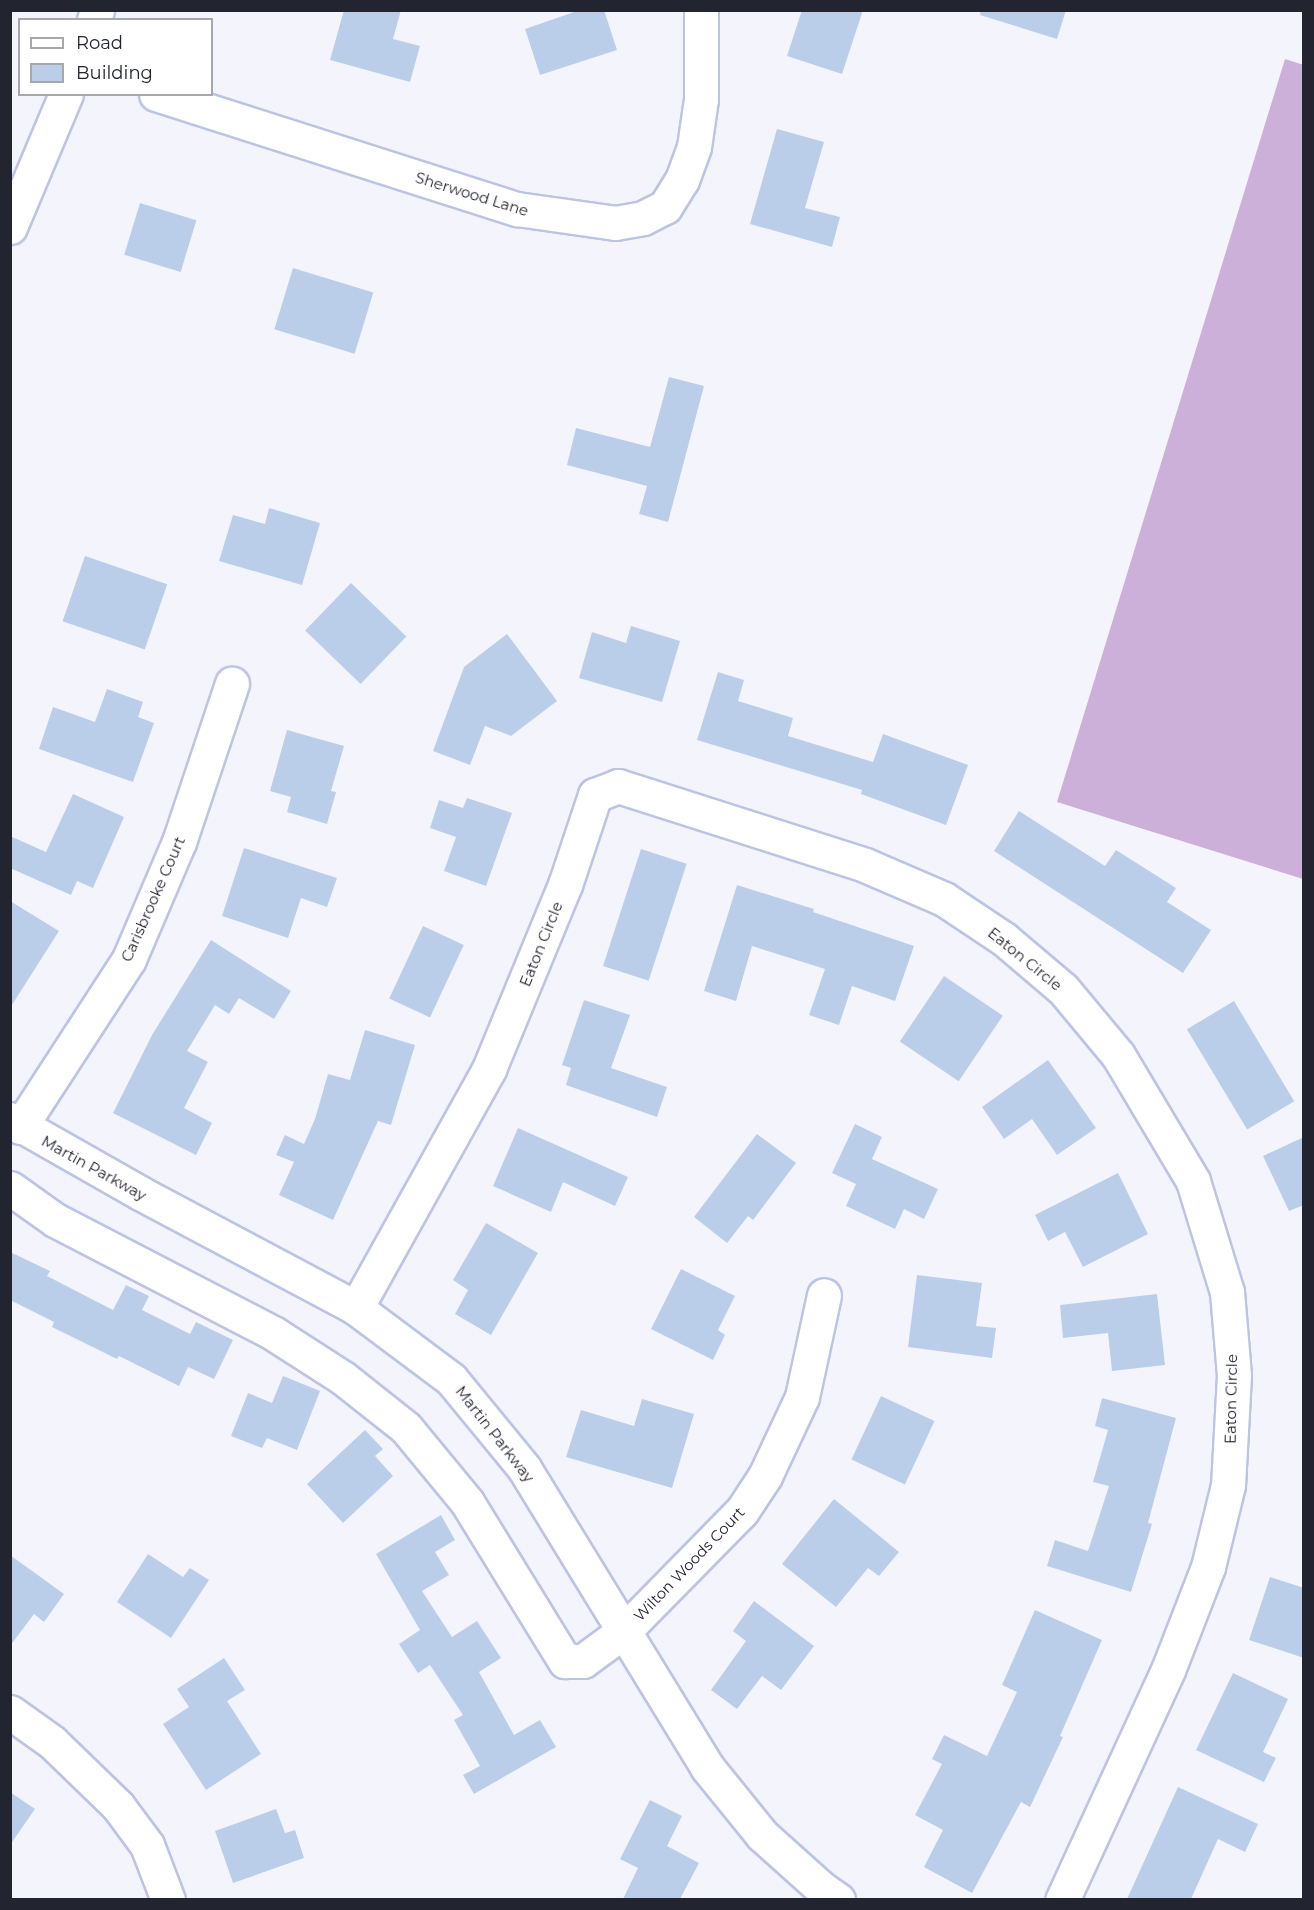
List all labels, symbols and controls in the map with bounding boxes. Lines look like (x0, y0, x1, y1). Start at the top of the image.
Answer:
legend (18, 18, 213, 96)
text: Road (76, 32, 123, 54)
text: Building (76, 62, 153, 84)
street label: Sherwood Lane (413, 168, 531, 220)
street label: Carisbrooke Court (117, 834, 189, 964)
street label: Eaton Circle (516, 899, 566, 989)
street label: Eaton Circle (984, 924, 1066, 994)
street label: Martin Parkway (38, 1132, 150, 1204)
street label: Eaton Circle (1221, 1354, 1241, 1444)
street label: Martin Parkway (452, 1382, 538, 1486)
street label: Wilton Woods Court (630, 1503, 748, 1625)

